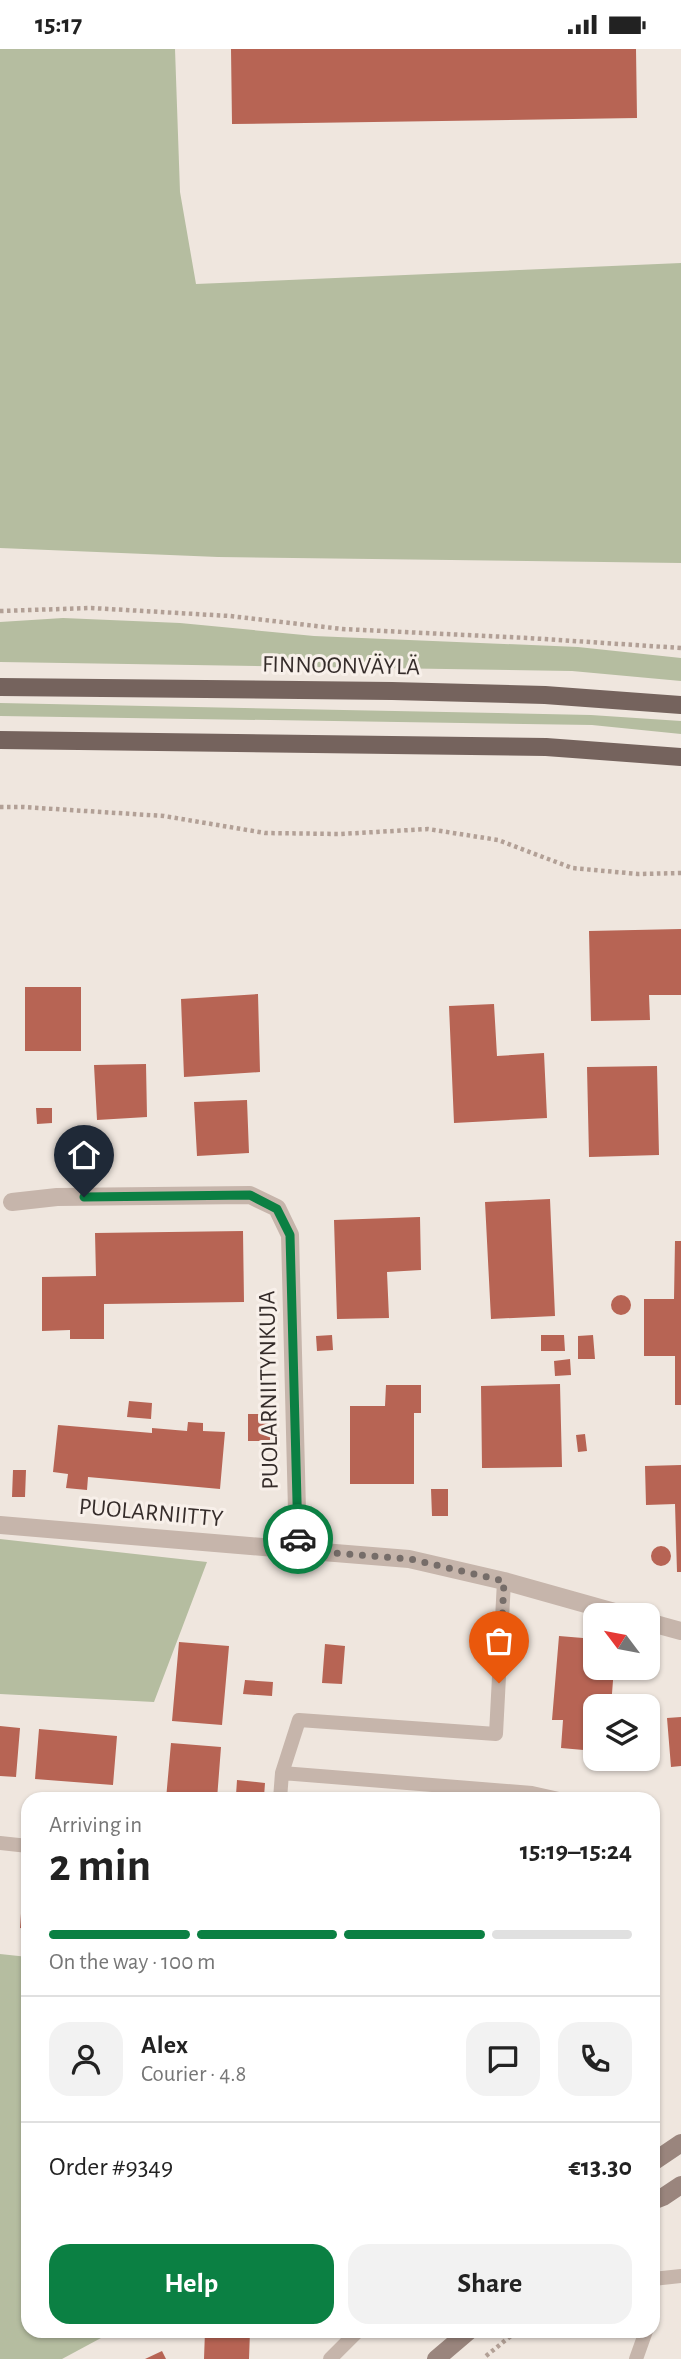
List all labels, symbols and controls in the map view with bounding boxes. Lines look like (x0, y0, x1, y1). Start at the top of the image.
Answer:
text: 15:17 (35, 11, 82, 37)
street label: FINNOONVÄYLÄ (262, 652, 420, 679)
pin (54, 1125, 114, 1197)
icon: home (65, 1136, 103, 1174)
street label: PUOLARNIITYNKUJA (255, 1290, 283, 1490)
street label: PUOLARNIITTY (78, 1495, 225, 1531)
courier (263, 1504, 333, 1574)
icon: car (279, 1520, 317, 1558)
north arrow (583, 1603, 660, 1680)
map controls (583, 1603, 660, 1771)
pin (469, 1611, 529, 1683)
icon: bag (480, 1622, 518, 1660)
button: layers (583, 1694, 660, 1771)
text: Arriving in (49, 1814, 142, 1837)
text: 15:19–15:24 (520, 1838, 632, 1864)
text: 2 min (49, 1843, 151, 1889)
text: On the way · 100 m (49, 1951, 216, 1974)
button: person (49, 2022, 123, 2096)
button: chat (466, 2022, 540, 2096)
button: phone (558, 2022, 632, 2096)
text: Alex (141, 2032, 188, 2058)
text: Courier · 4.8 (141, 2063, 246, 2086)
text: Order #9349 (49, 2154, 173, 2180)
text: €13.30 (569, 2154, 632, 2180)
button: Help (49, 2244, 334, 2324)
button: Share (348, 2244, 632, 2324)

